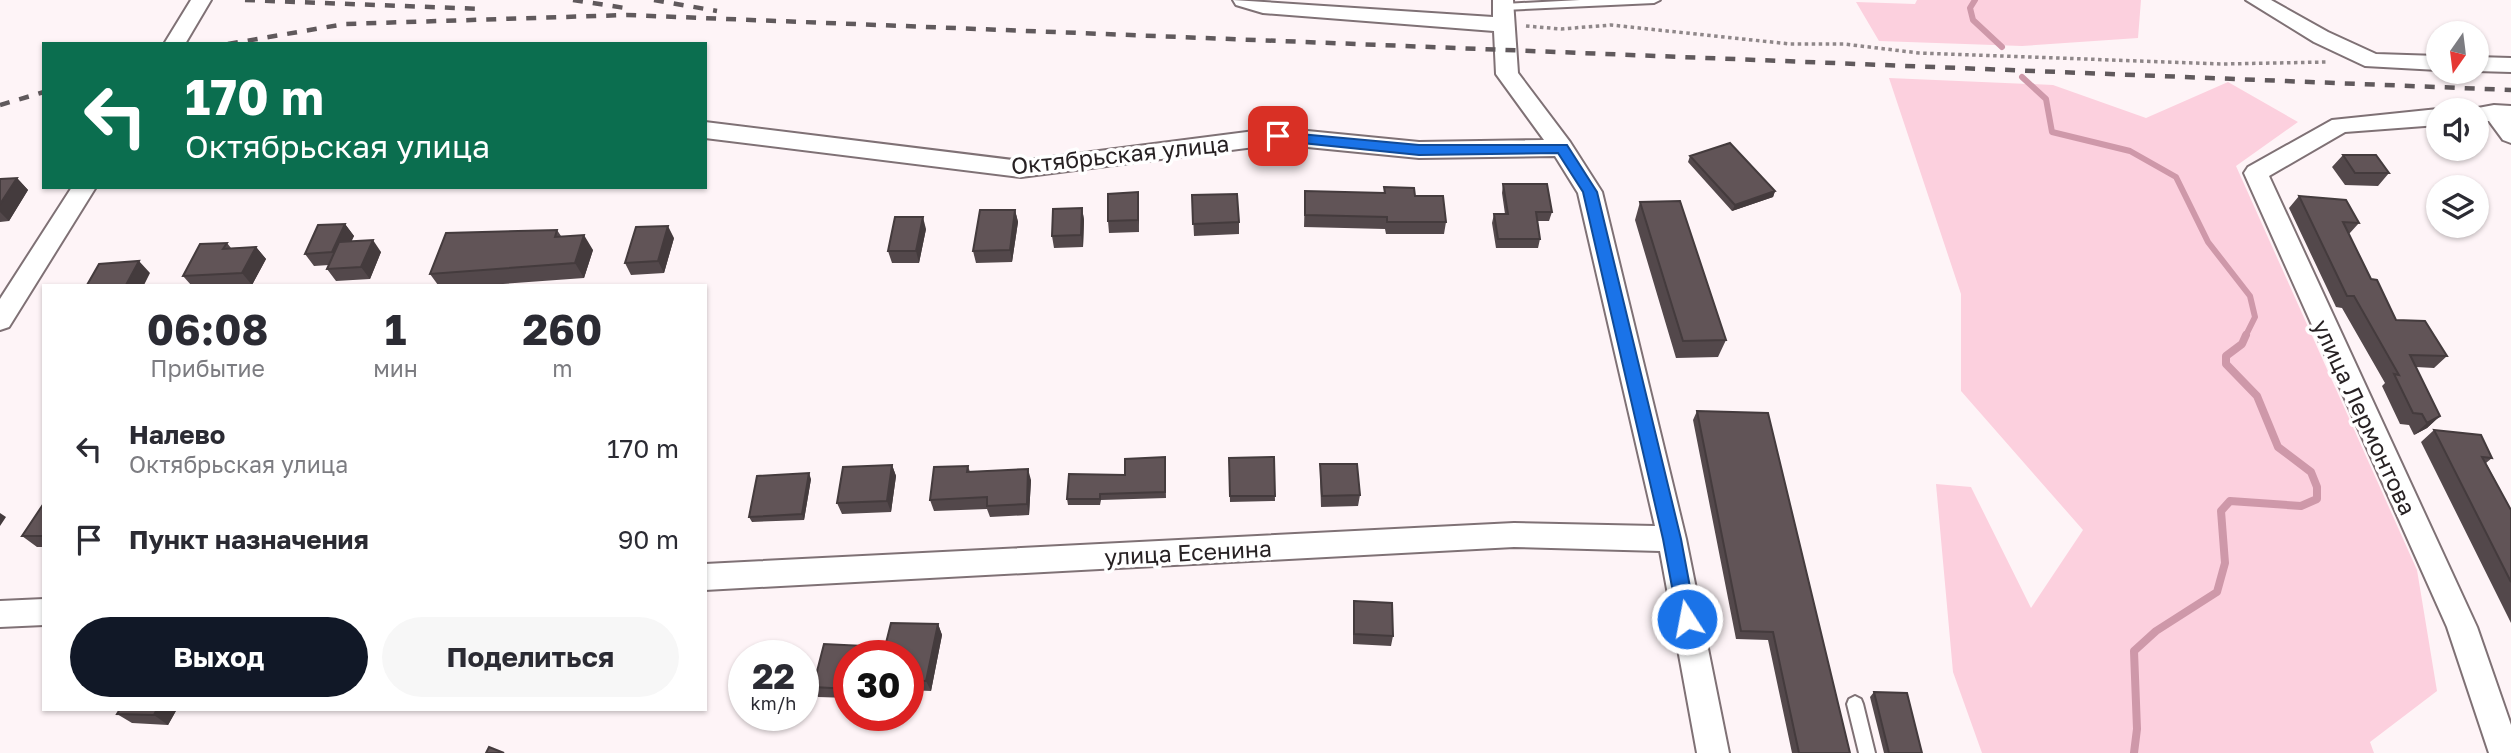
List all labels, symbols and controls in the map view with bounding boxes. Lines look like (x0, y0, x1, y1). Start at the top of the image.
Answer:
north arrow (2426, 21, 2488, 84)
map controls (2426, 21, 2489, 238)
text: 170 m (185, 67, 324, 126)
icon: left (70, 70, 161, 161)
button: sound (2426, 98, 2489, 161)
pin (1248, 106, 1308, 166)
icon: arrive (1259, 117, 1297, 155)
text: Октябрьская улица (185, 127, 490, 165)
street label: Октябрьская улица (1009, 129, 1231, 179)
button: layers (2426, 175, 2489, 238)
text: 06:08 (147, 304, 268, 354)
text: 1 (385, 304, 406, 354)
text: 260 (523, 304, 602, 354)
street label: улица Лермонтова (2307, 315, 2423, 519)
text: Прибытие (150, 354, 265, 382)
text: мин (373, 354, 418, 382)
text: m (552, 354, 573, 382)
text: Налево (129, 419, 225, 450)
icon: left (70, 430, 108, 468)
text: 170 m (607, 433, 679, 464)
text: Октябрьская улица (129, 450, 348, 478)
icon: arrive (70, 521, 108, 559)
text: Пункт назначения (129, 524, 369, 555)
text: 90 m (618, 524, 679, 555)
street label: улица Есенина (1103, 534, 1273, 570)
position arrow (1650, 582, 1724, 656)
button: Выход (70, 617, 368, 697)
button: Поделиться (382, 617, 679, 697)
speed limit sign: 30 (833, 640, 924, 731)
text: 22 (752, 655, 795, 697)
text: km/h (751, 692, 796, 714)

